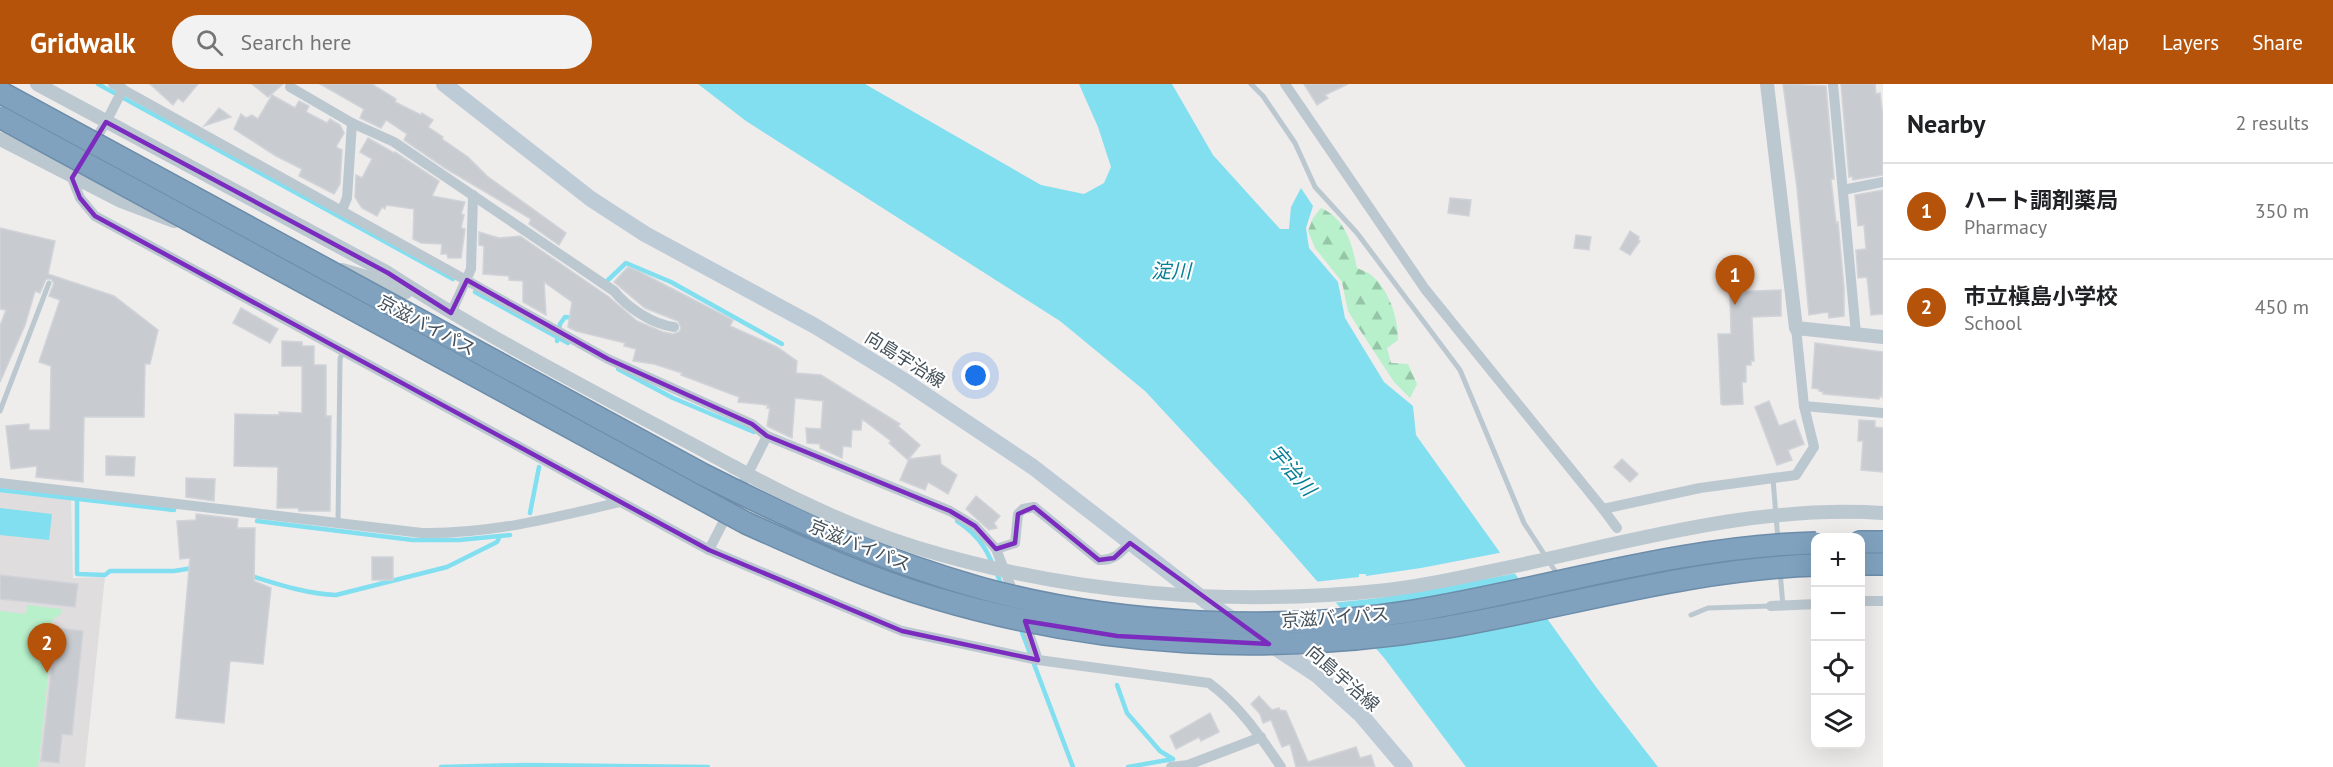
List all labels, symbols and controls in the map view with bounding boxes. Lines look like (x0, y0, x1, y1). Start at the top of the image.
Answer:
search box (172, 15, 592, 69)
text: Gridwalk (30, 24, 136, 61)
icon: search (193, 26, 226, 59)
text: Search here (241, 28, 352, 56)
text: Map (2091, 29, 2129, 56)
text: Layers (2162, 29, 2219, 56)
text: Share (2252, 29, 2303, 56)
text: Nearby (1907, 107, 1985, 140)
text: 2 results (2236, 110, 2309, 136)
text: ハート調剤薬局 (1964, 186, 2118, 214)
text: 1 (1921, 198, 1932, 224)
text: 350 m (2255, 198, 2309, 224)
text: Pharmacy (1964, 214, 2047, 240)
pin: 1 (1716, 256, 1754, 305)
water label: 淀川 (1151, 258, 1193, 284)
text: 市立槇島小学校 (1964, 282, 2118, 310)
street label: 京滋バイパス (374, 290, 480, 360)
text: 2 (1921, 294, 1932, 320)
text: 450 m (2255, 294, 2309, 320)
text: School (1964, 310, 2022, 336)
street label: 向島宇治線 (861, 325, 949, 393)
your location (961, 361, 990, 390)
water label: 宇治川 (1263, 439, 1323, 503)
street label: 京滋バイパス (806, 514, 914, 576)
map controls (1811, 533, 1865, 749)
button: + (1811, 533, 1865, 587)
button: − (1811, 587, 1865, 641)
street label: 京滋バイパス (1281, 602, 1389, 632)
pin: 2 (28, 624, 66, 673)
street label: 向島宇治線 (1301, 640, 1385, 716)
button: locate (1811, 641, 1865, 695)
button: layers (1811, 695, 1865, 749)

